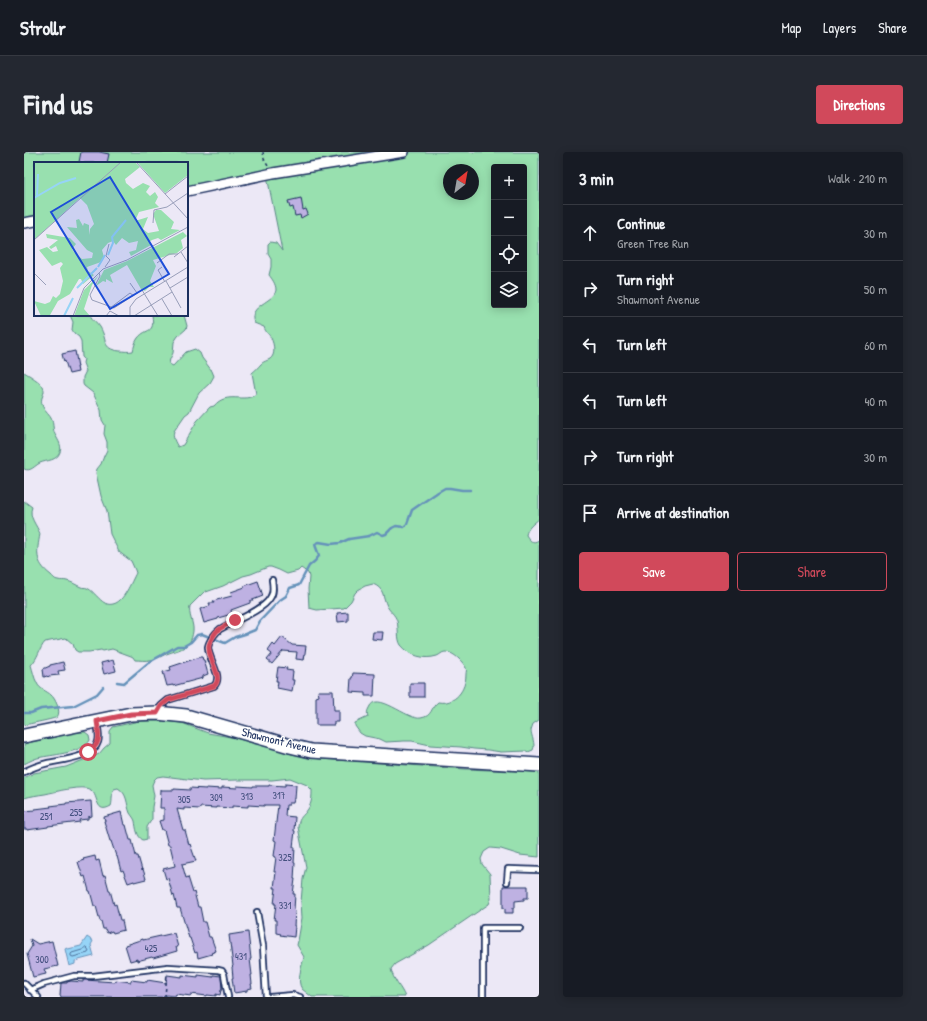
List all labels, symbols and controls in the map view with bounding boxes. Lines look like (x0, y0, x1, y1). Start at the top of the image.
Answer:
text: Strollr (20, 15, 66, 41)
text: Map (781, 18, 801, 37)
text: Layers (823, 18, 856, 37)
text: Share (878, 18, 907, 37)
text: Find us (24, 85, 93, 123)
button: Directions (816, 85, 903, 124)
inset map (34, 162, 188, 316)
north arrow (443, 164, 479, 200)
map controls (491, 164, 527, 308)
button: + (491, 164, 527, 200)
text: 3 min (579, 167, 614, 190)
text: Walk · 210 m (828, 169, 887, 187)
button: − (491, 200, 527, 236)
text: Continue (617, 213, 665, 234)
icon: ahead (579, 222, 601, 244)
text: 30 m (864, 224, 887, 242)
text: Green Tree Run (617, 234, 689, 252)
button: locate (491, 236, 527, 272)
text: Turn right (617, 269, 673, 290)
button: layers (491, 272, 527, 308)
icon: right (579, 278, 601, 300)
text: 50 m (864, 280, 887, 298)
text: Shawmont Avenue (617, 290, 700, 308)
icon: left (579, 334, 601, 356)
text: Turn left (617, 334, 667, 355)
text: 60 m (864, 336, 887, 354)
icon: left (579, 390, 601, 412)
text: Turn left (617, 390, 667, 411)
text: 40 m (864, 392, 887, 410)
icon: right (579, 446, 601, 468)
text: Turn right (617, 446, 673, 467)
text: 30 m (864, 448, 887, 466)
icon: arrive (579, 502, 601, 524)
text: Arrive at destination (617, 502, 729, 523)
button: Save (579, 552, 729, 591)
button: Share (737, 552, 887, 591)
route end (226, 611, 244, 629)
street label: Shawmont Avenue (240, 723, 319, 758)
route start (79, 743, 97, 761)
house number: 317 (272, 789, 286, 802)
house number: 313 (241, 790, 254, 803)
house number: 309 (210, 791, 223, 804)
house number: 305 (177, 793, 191, 806)
house number: 255 (69, 806, 83, 819)
house number: 251 (40, 810, 53, 823)
house number: 325 (278, 851, 292, 864)
house number: 331 (279, 899, 292, 912)
house number: 425 (145, 942, 158, 955)
house number: 431 (235, 950, 247, 963)
house number: 300 (35, 953, 49, 966)

